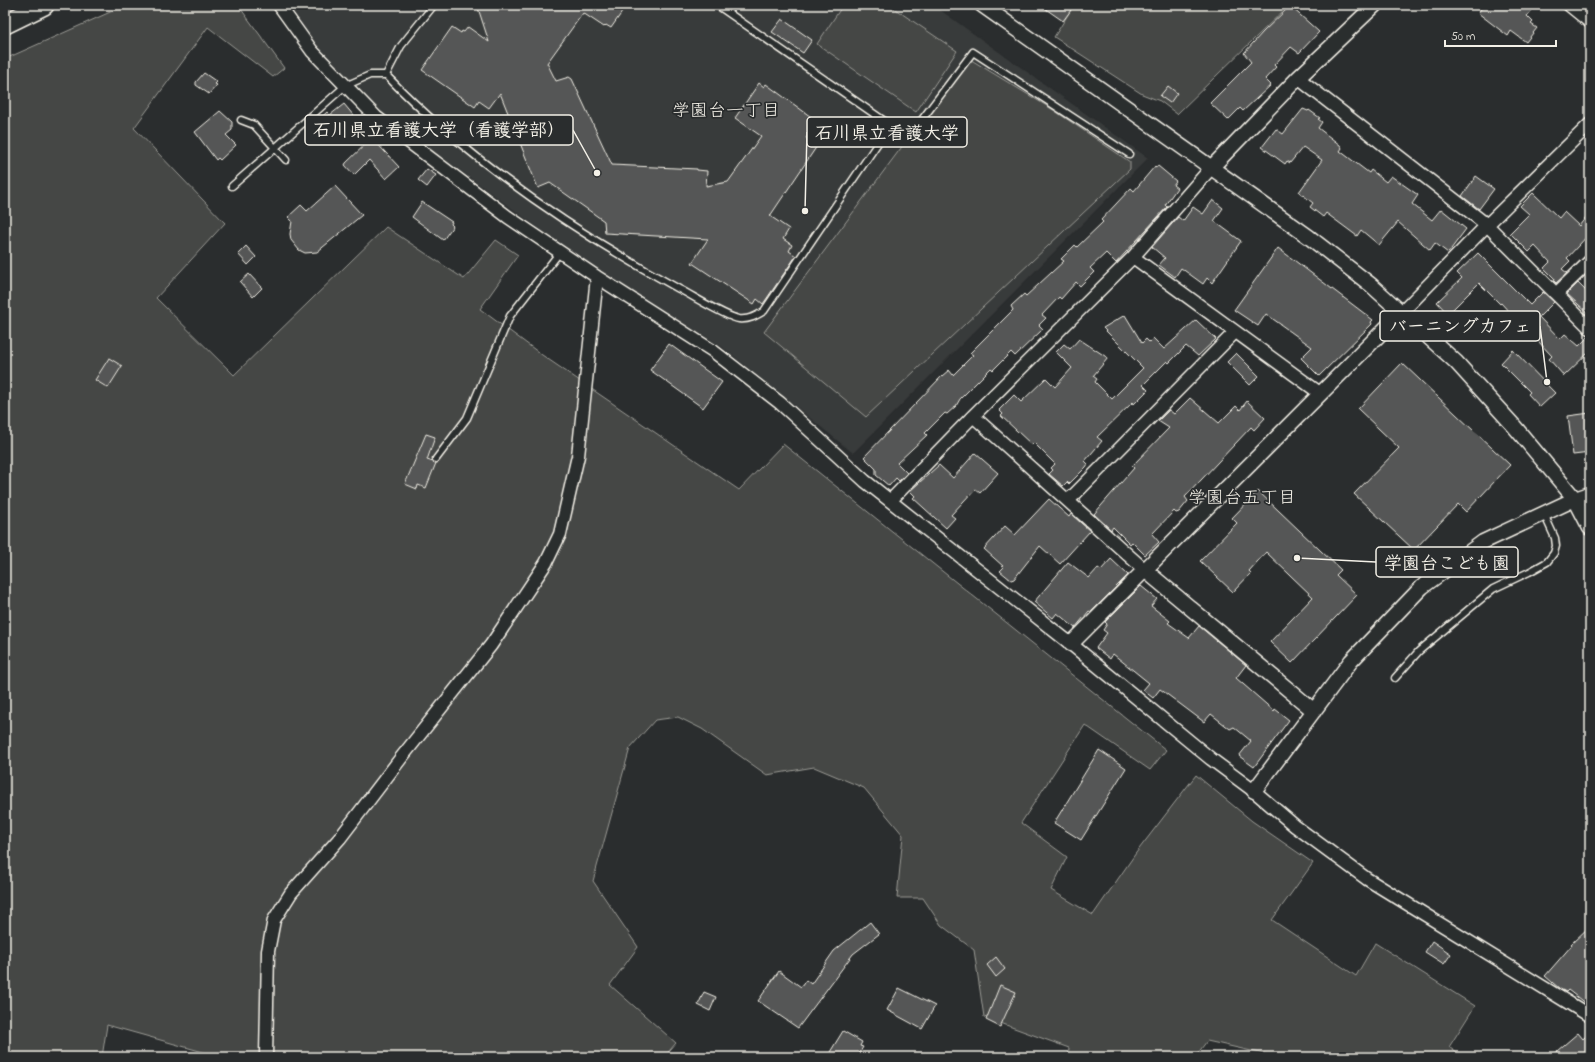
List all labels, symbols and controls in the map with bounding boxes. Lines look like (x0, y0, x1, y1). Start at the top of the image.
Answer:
scale bar (1445, 22, 1556, 48)
text: 50 m (1451, 28, 1475, 46)
district label: 学園台一丁目 (672, 99, 780, 125)
callout: 石川県立看護大学（看護学部） (305, 115, 573, 145)
callout: 石川県立看護大学 (807, 117, 967, 147)
text: 石川県立看護大学（看護学部） (313, 119, 565, 145)
text: 石川県立看護大学 (815, 122, 959, 148)
callout: バーニングカフェ (1380, 311, 1540, 341)
text: バーニングカフェ (1389, 315, 1531, 341)
district label: 学園台五丁目 (1188, 486, 1296, 512)
callout: 学園台こども園 (1376, 547, 1518, 577)
text: 学園台こども園 (1384, 552, 1510, 578)

